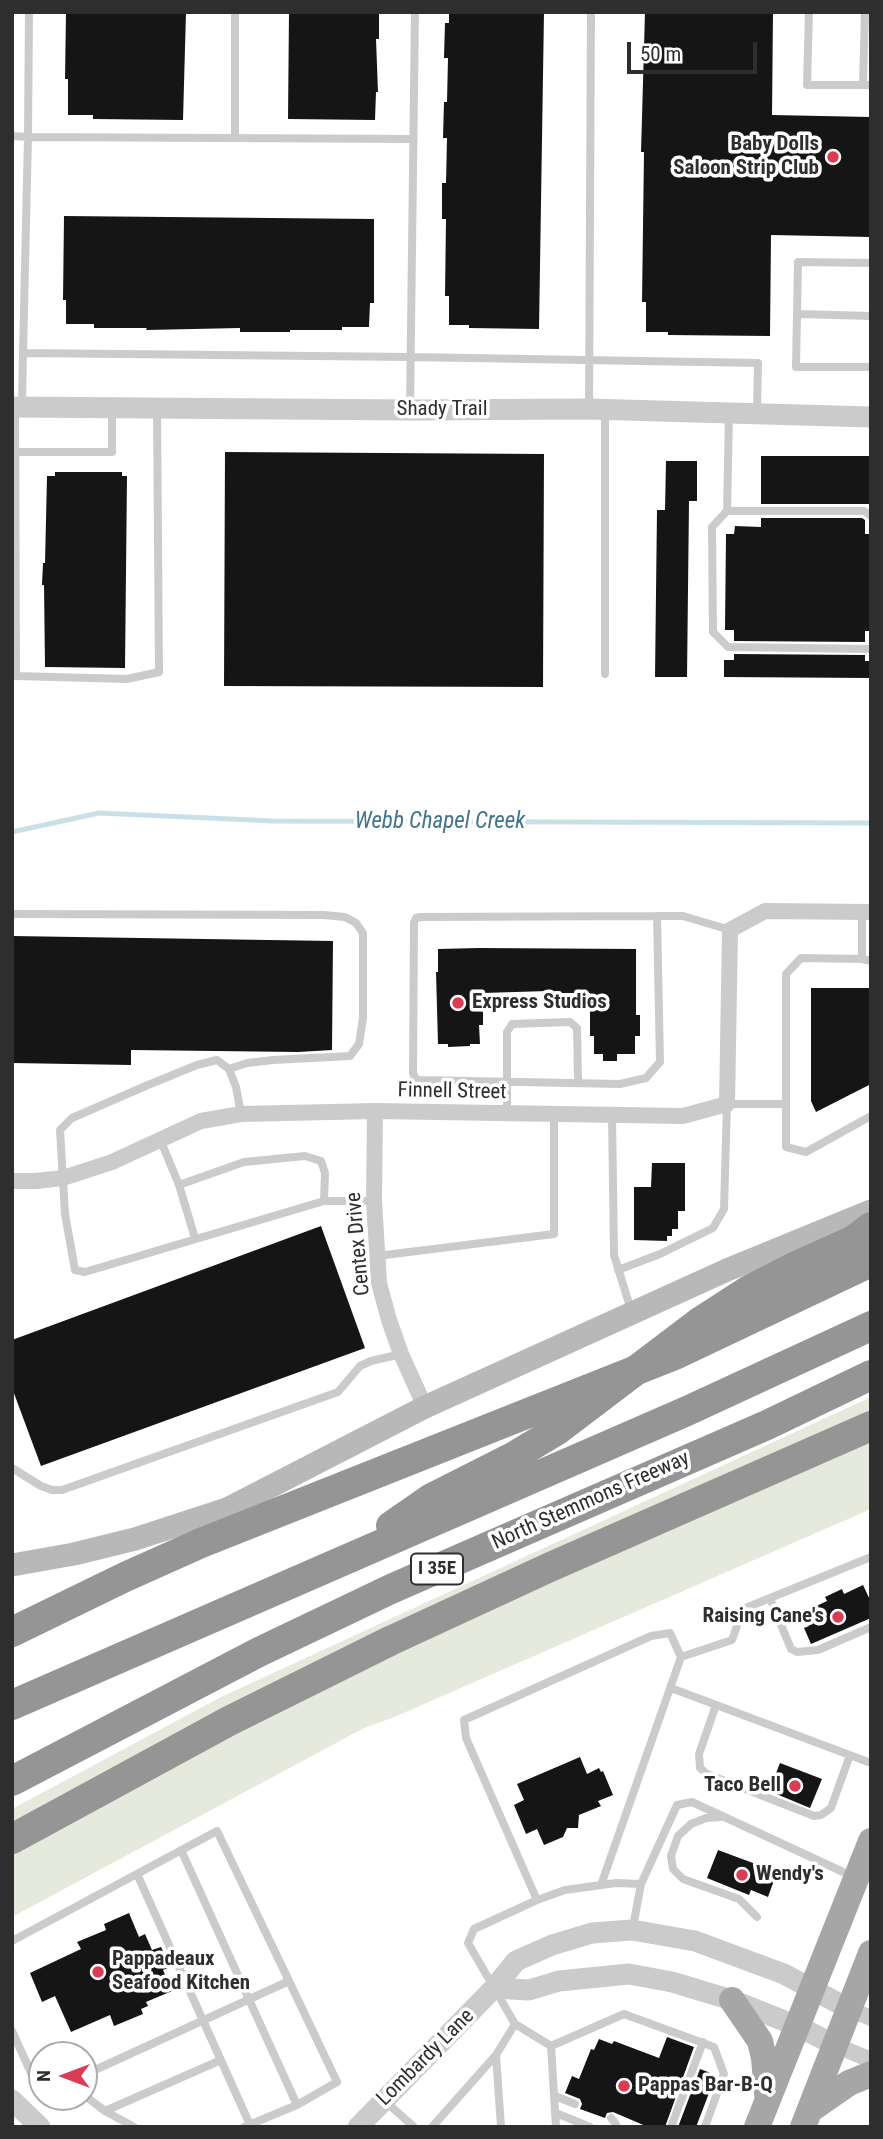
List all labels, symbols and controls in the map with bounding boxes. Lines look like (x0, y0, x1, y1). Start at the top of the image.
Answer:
scale bar (631, 28, 760, 72)
text: 50 m (640, 42, 681, 66)
place label: Baby Dolls Saloon Strip Club (673, 132, 819, 182)
marker: Baby Dolls Saloon Strip Club (825, 149, 841, 165)
street label: Shady Trail (397, 397, 487, 423)
water label: Webb Chapel Creek (355, 808, 525, 836)
place label: Express Studios (472, 990, 607, 1016)
marker: Express Studios (450, 995, 466, 1011)
street label: Finnell Street (397, 1078, 507, 1106)
street label: Centex Drive (342, 1191, 376, 1297)
street label: North Stemmons Freeway (488, 1446, 694, 1556)
road number: I 35E (411, 1554, 463, 1584)
place label: Raising Cane's (703, 1604, 824, 1630)
marker: Raising Cane's (830, 1609, 846, 1625)
place label: Taco Bell (704, 1773, 781, 1799)
marker: Taco Bell (787, 1778, 803, 1794)
place label: Wendy's (756, 1862, 824, 1888)
marker: Wendy's (734, 1867, 750, 1883)
place label: Pappadeaux Seafood Kitchen (112, 1947, 250, 1997)
marker: Pappadeaux Seafood Kitchen (90, 1964, 106, 1980)
street label: Lombardy Lane (372, 2004, 480, 2112)
north arrow (28, 2041, 98, 2111)
text: N (32, 2070, 55, 2082)
place label: Pappas Bar-B-Q (638, 2073, 773, 2099)
marker: Pappas Bar-B-Q (616, 2078, 632, 2094)

